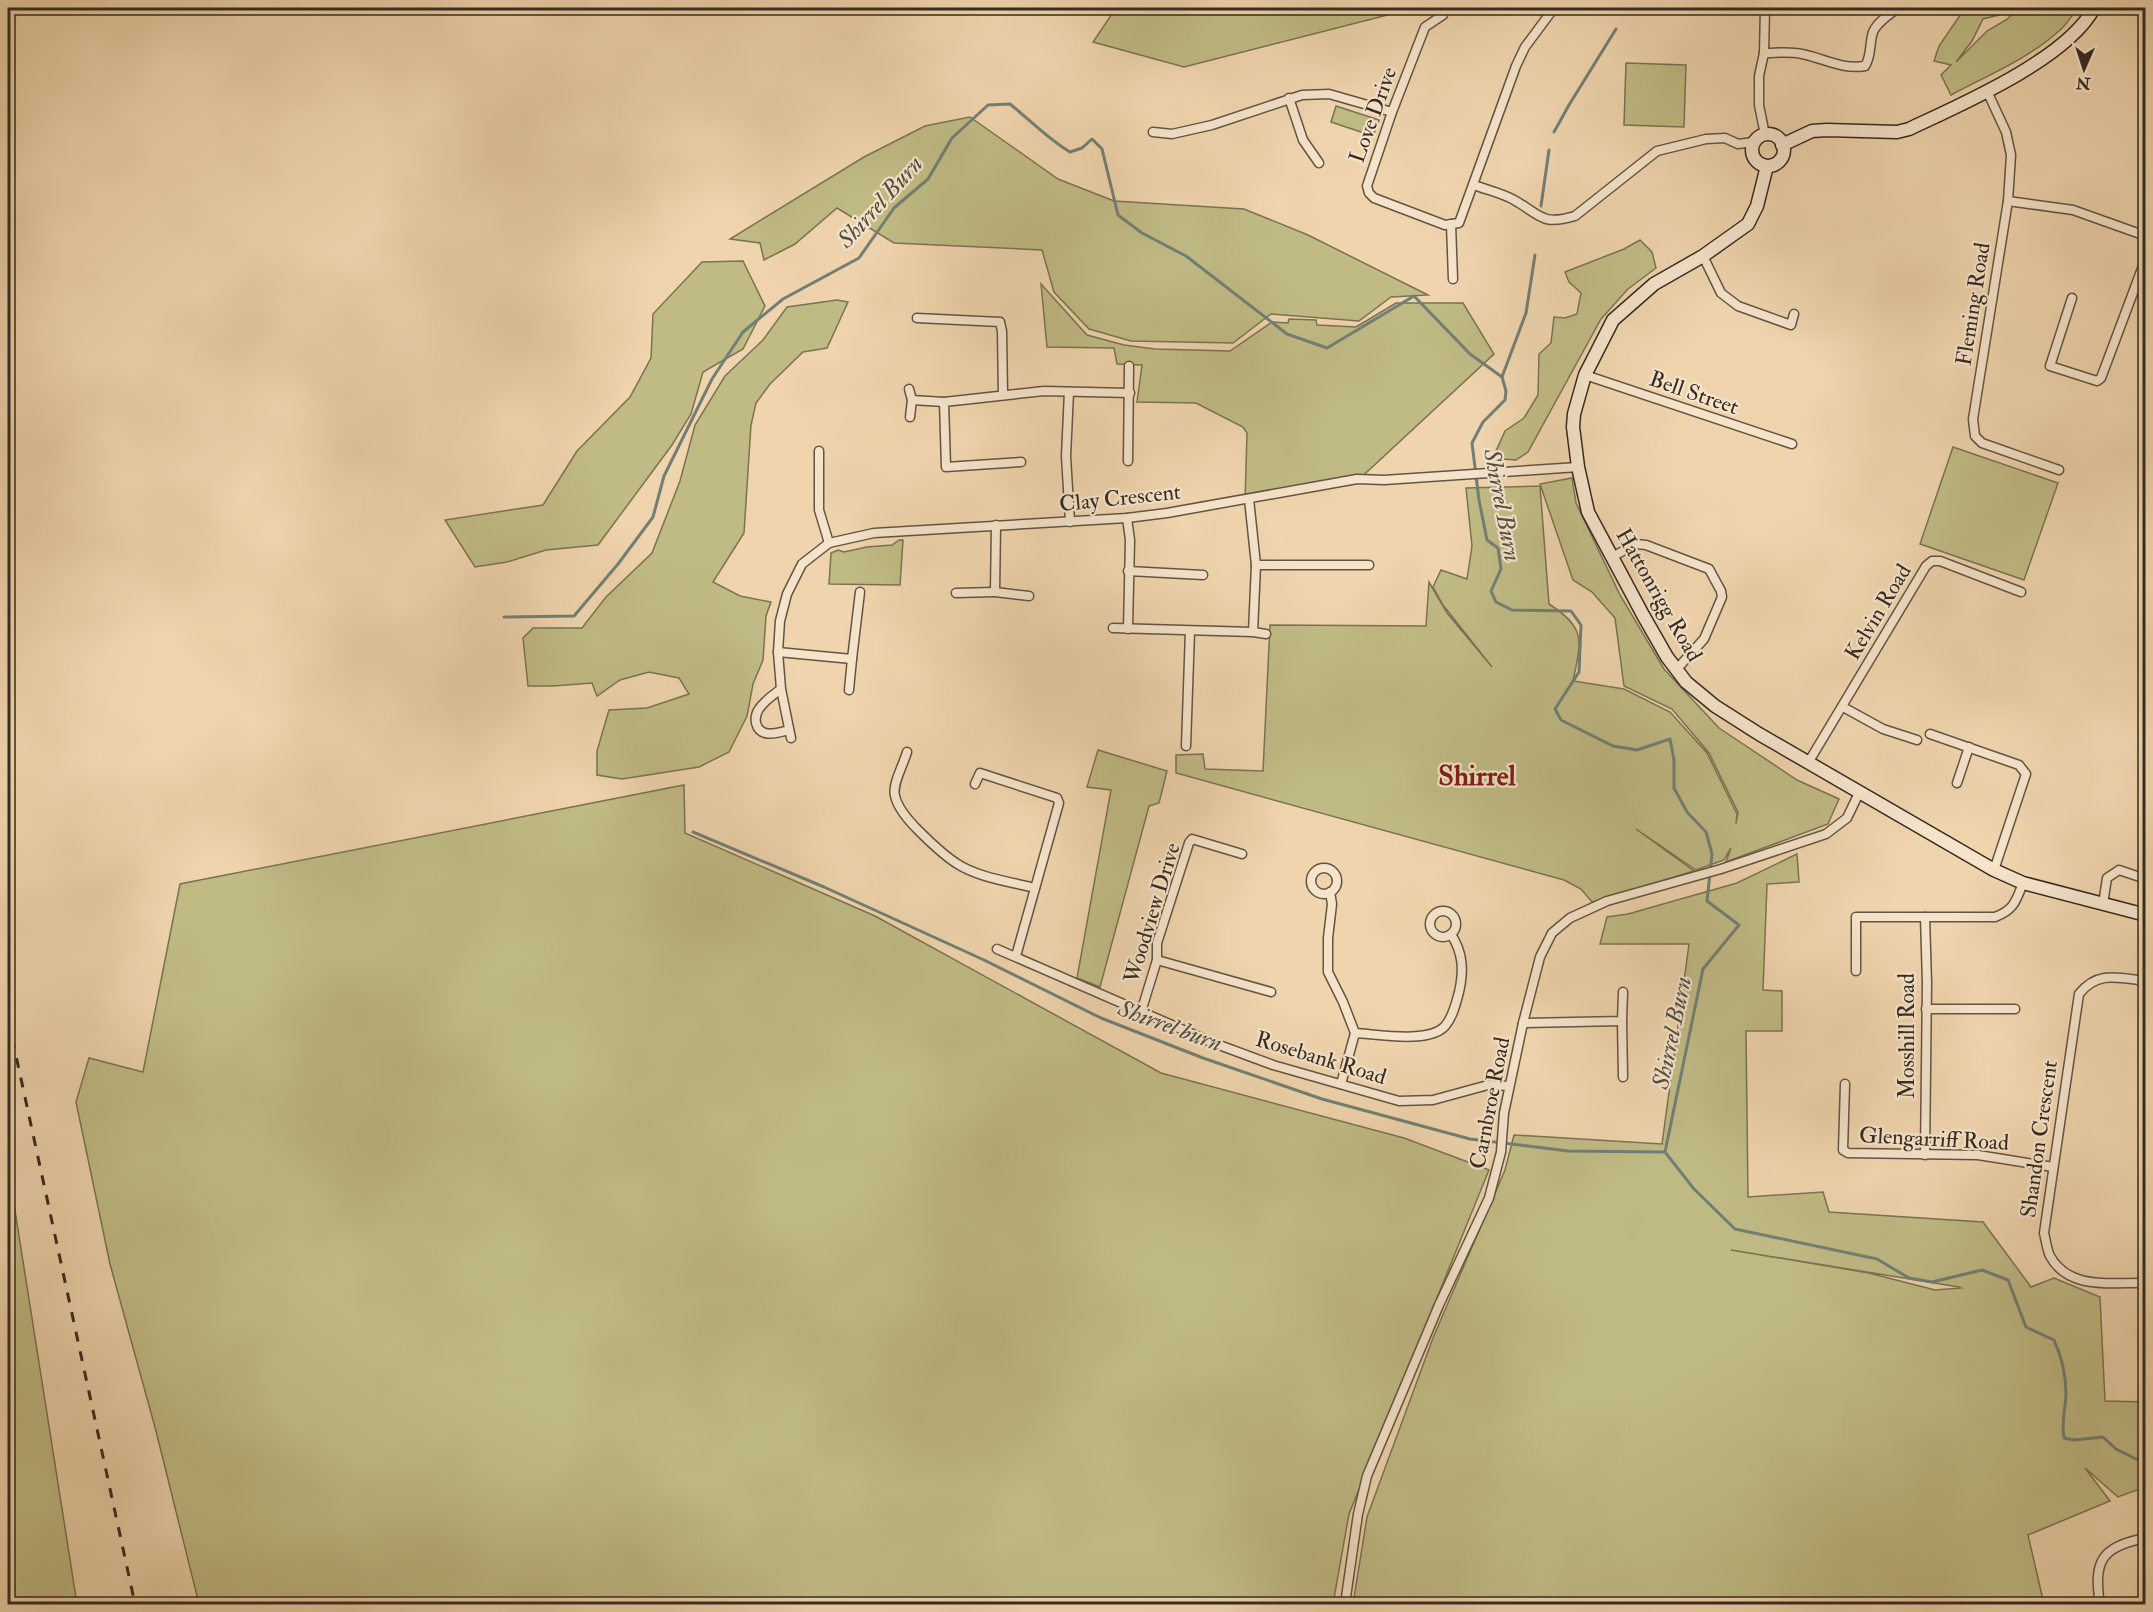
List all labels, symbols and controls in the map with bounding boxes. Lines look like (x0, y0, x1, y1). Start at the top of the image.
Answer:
north arrow (2054, 39, 2114, 99)
street label: Love Drive (1343, 63, 1403, 167)
text: N (2075, 73, 2092, 93)
water label: Shirrel Burn (830, 149, 930, 256)
street label: Fleming Road (1949, 240, 1997, 368)
street label: Bell Street (1646, 365, 1742, 421)
water label: Shirrel Burn (1476, 445, 1528, 564)
street label: Clay Crescent (1058, 478, 1182, 518)
street label: Hattonrigg Road (1609, 523, 1709, 667)
street label: Kelvin Road (1838, 559, 1918, 665)
district label: Shirrel (1438, 759, 1517, 794)
street label: Woodview Drive (1117, 839, 1187, 988)
street label: Mosshill Road (1893, 973, 1921, 1099)
water label: Shirrel Burn (1645, 974, 1699, 1093)
water label: Shirrel burn (1113, 993, 1226, 1059)
street label: Rosebank Road (1252, 1025, 1390, 1091)
street label: Carnbroe Road (1463, 1035, 1517, 1171)
street label: Shandon Crescent (2014, 1058, 2064, 1220)
street label: Glengarriff Road (1858, 1121, 2010, 1157)

